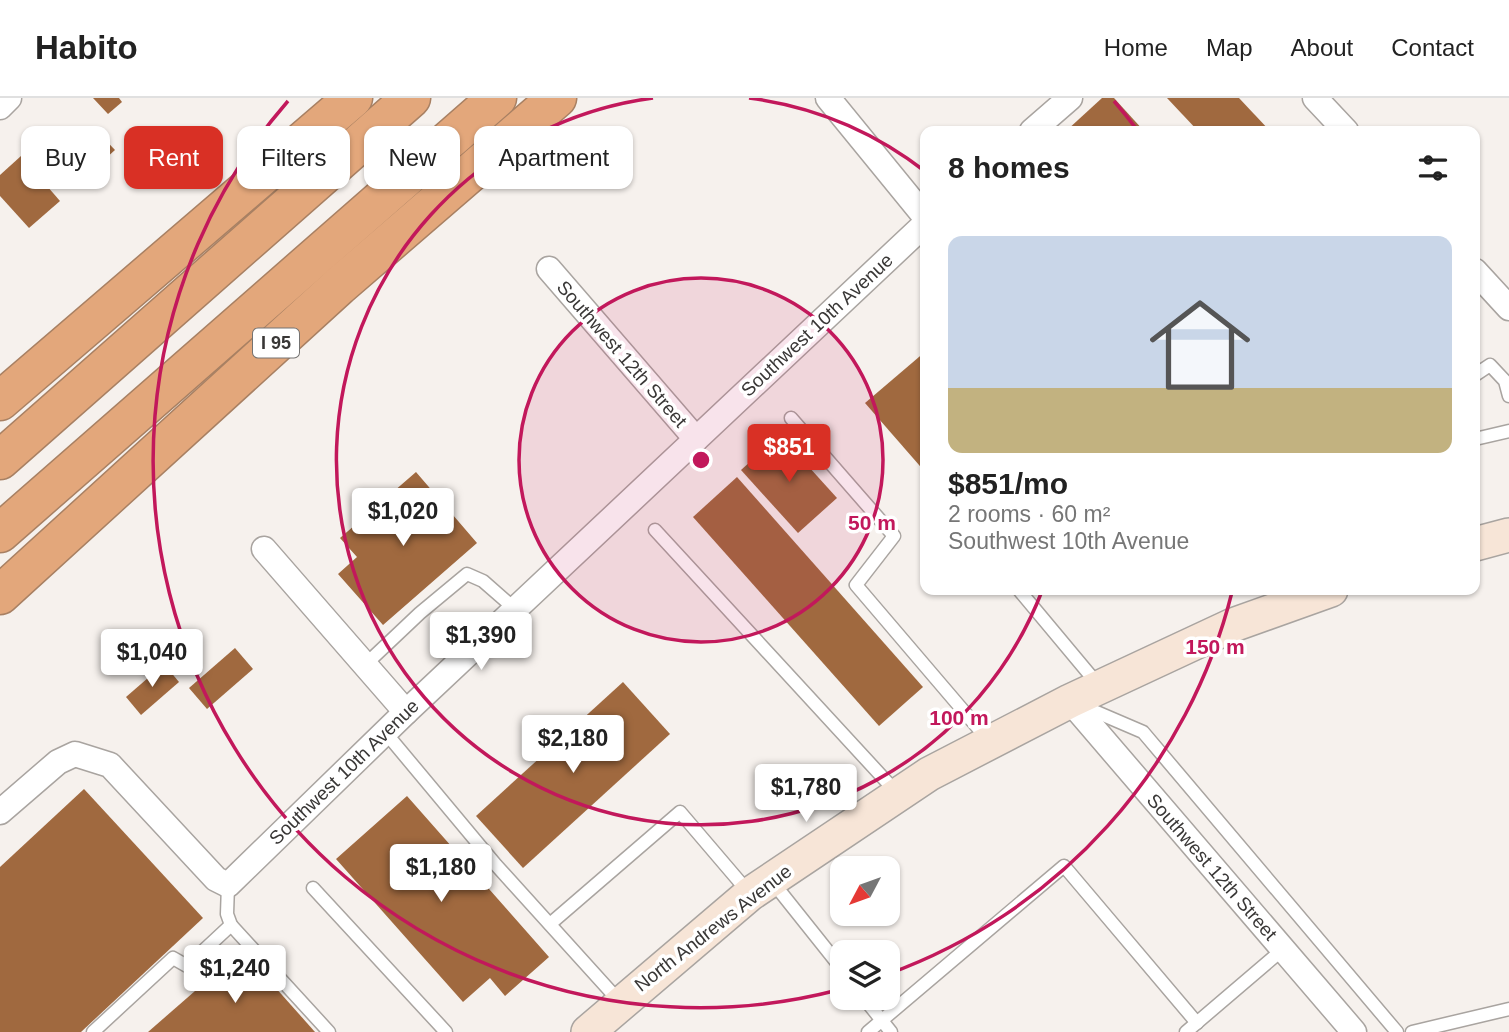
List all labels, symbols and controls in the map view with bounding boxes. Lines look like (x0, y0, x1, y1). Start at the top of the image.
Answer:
text: Habito (35, 29, 138, 66)
text: Home (1104, 34, 1168, 61)
text: Map (1206, 34, 1253, 61)
text: About (1291, 34, 1353, 61)
text: Contact (1391, 34, 1474, 61)
chip: Buy (21, 126, 110, 189)
chip: Rent (124, 126, 223, 189)
chip: Filters (237, 126, 350, 189)
chip: New (364, 126, 460, 189)
chip: Apartment (474, 126, 633, 189)
icon: filters (1414, 149, 1452, 187)
text: 8 homes (948, 151, 1070, 184)
street label: Southwest 10th Avenue (737, 249, 897, 401)
street label: Southwest 12th Street (553, 277, 692, 432)
icon: home (1137, 282, 1263, 408)
road number: I 95 (253, 328, 299, 358)
pin: $851 (748, 424, 830, 484)
text: $851 (763, 434, 815, 460)
centre of rings (689, 448, 713, 472)
text: $851/mo (948, 467, 1068, 500)
pin: $1,020 (346, 489, 460, 548)
text: $1,020 (368, 498, 438, 524)
text: 2 rooms · 60 m² (948, 501, 1110, 527)
text: 50 m (848, 511, 896, 534)
text: Southwest 10th Avenue (948, 528, 1189, 554)
pin: $1,390 (424, 612, 538, 672)
text: $1,390 (446, 622, 516, 648)
pin: $1,040 (95, 630, 209, 689)
text: 150 m (1185, 635, 1245, 658)
text: $1,040 (117, 639, 187, 665)
street label: Southwest 10th Avenue (265, 695, 423, 849)
text: 100 m (929, 706, 989, 729)
pin: $2,180 (516, 716, 630, 775)
text: $2,180 (538, 725, 608, 751)
pin: $1,780 (749, 764, 863, 824)
text: $1,780 (771, 774, 841, 800)
street label: Southwest 12th Street (1143, 790, 1282, 945)
pin: $1,180 (384, 844, 498, 904)
text: $1,180 (406, 854, 476, 880)
north arrow (830, 856, 900, 926)
map controls (830, 856, 900, 1010)
street label: North Andrews Avenue (631, 860, 795, 996)
button: layers (830, 940, 900, 1010)
pin: $1,240 (178, 946, 292, 1005)
text: $1,240 (200, 955, 270, 981)

